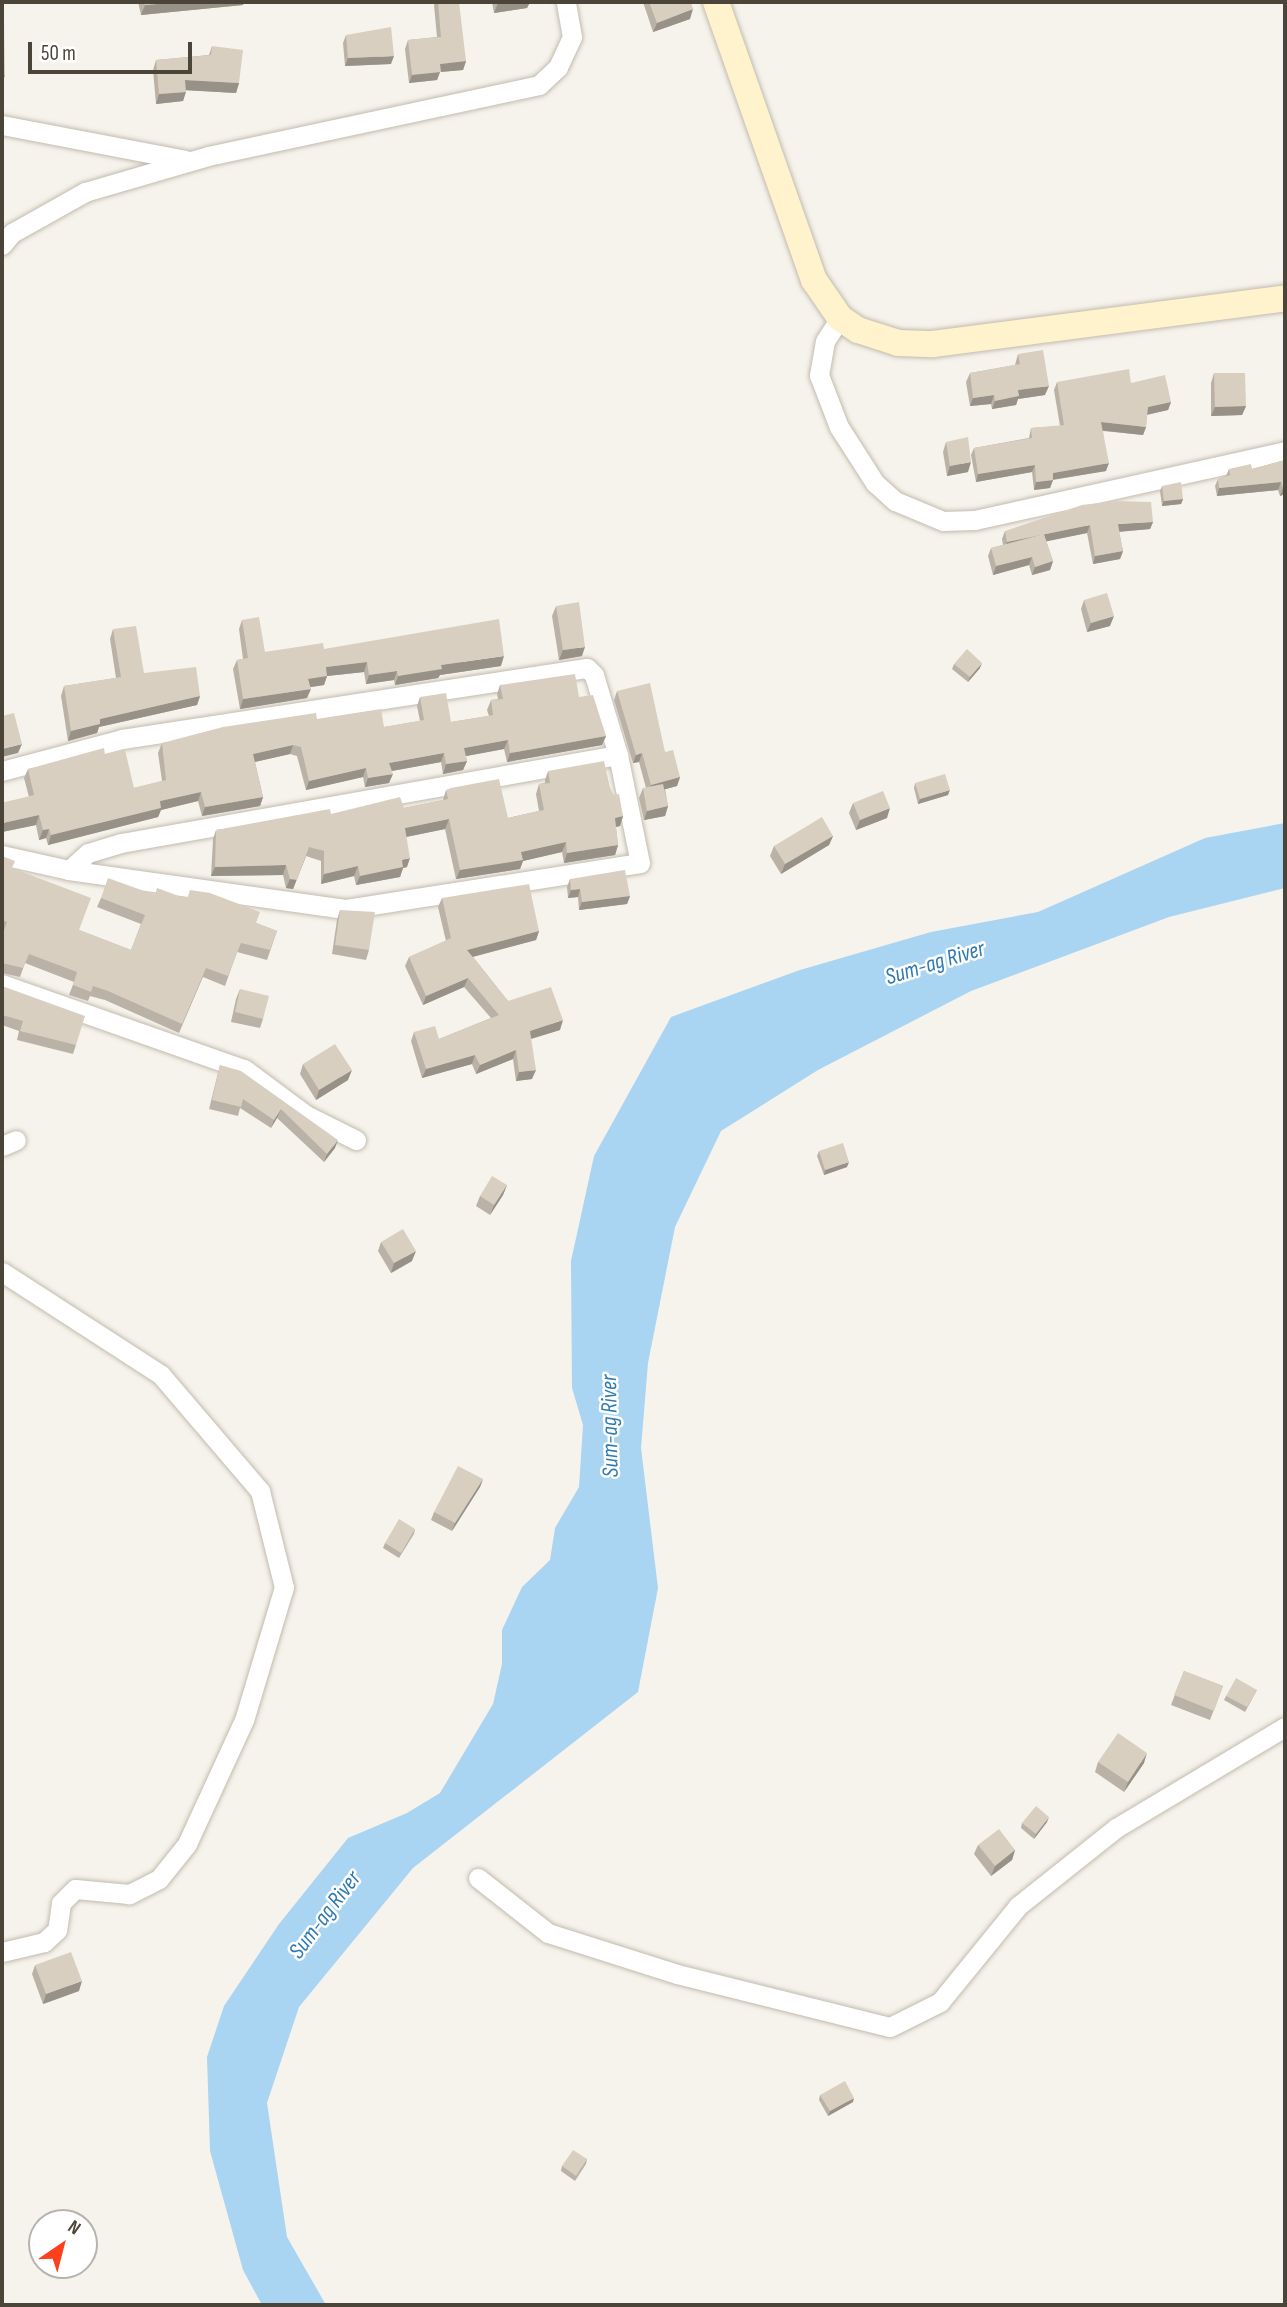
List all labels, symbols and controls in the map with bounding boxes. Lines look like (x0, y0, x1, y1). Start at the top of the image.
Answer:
scale bar (32, 28, 196, 72)
text: 50 m (41, 41, 76, 66)
water label: Sum-ag River (882, 935, 988, 991)
water label: Sum-ag River (595, 1375, 625, 1477)
water label: Sum-ag River (283, 1866, 367, 1964)
north arrow (28, 2209, 98, 2279)
text: N (63, 2216, 85, 2240)

